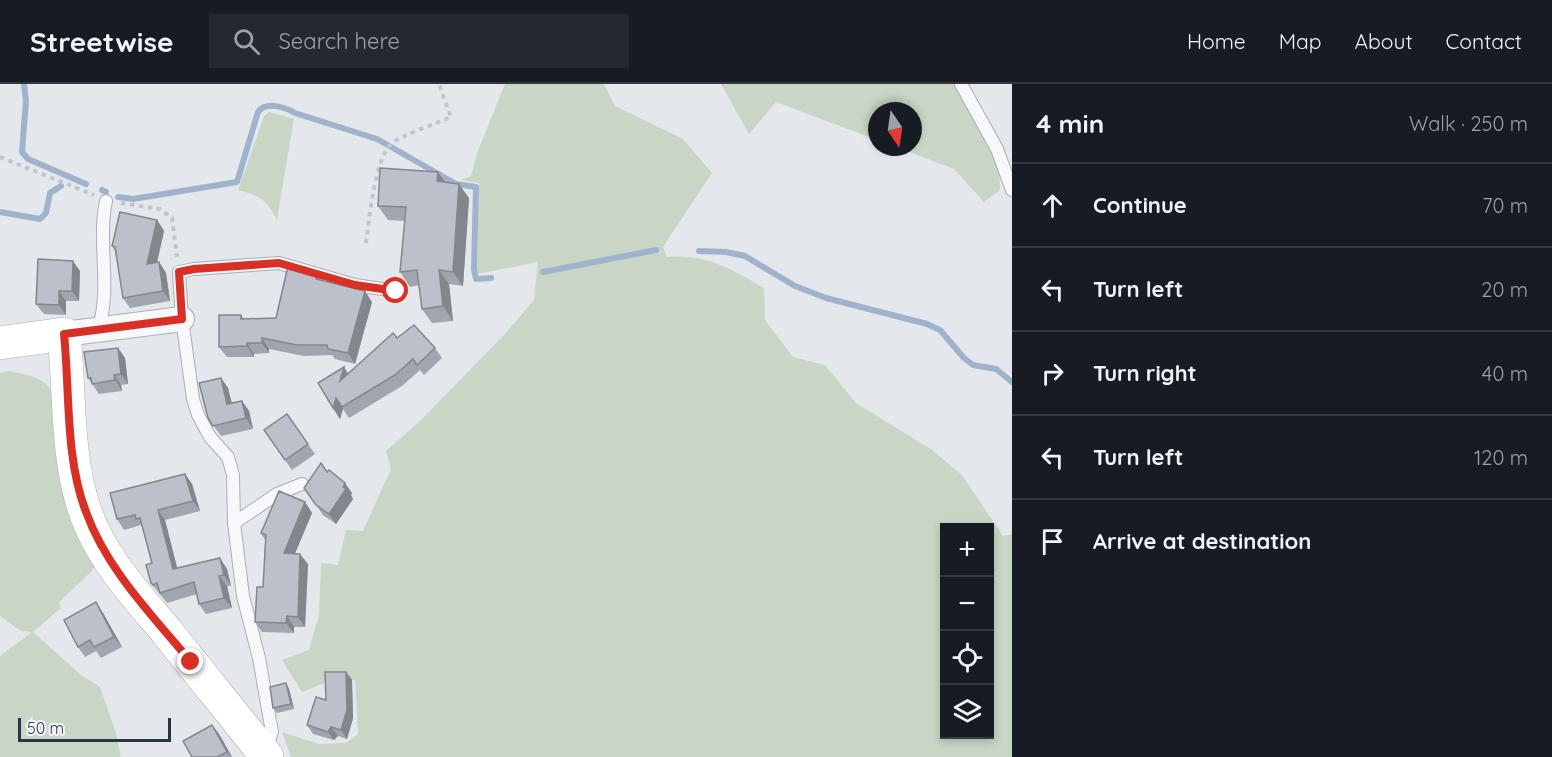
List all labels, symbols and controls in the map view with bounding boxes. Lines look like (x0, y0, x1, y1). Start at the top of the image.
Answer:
search box (209, 14, 629, 68)
text: Streetwise (30, 24, 173, 59)
icon: search (230, 25, 263, 58)
text: Search here (278, 27, 400, 55)
text: Home (1187, 28, 1246, 54)
text: Map (1279, 28, 1322, 54)
text: About (1355, 28, 1413, 54)
text: Contact (1446, 28, 1522, 54)
north arrow (868, 102, 922, 156)
text: 4 min (1036, 107, 1104, 140)
text: Walk · 250 m (1409, 111, 1528, 136)
icon: ahead (1036, 189, 1069, 222)
text: Continue (1093, 191, 1187, 219)
text: 70 m (1482, 193, 1528, 218)
icon: left (1036, 273, 1069, 306)
text: Turn left (1093, 275, 1183, 303)
route start (382, 277, 408, 303)
text: 20 m (1481, 277, 1528, 302)
icon: right (1036, 357, 1069, 390)
text: Turn right (1093, 359, 1197, 387)
text: 40 m (1482, 361, 1528, 386)
icon: left (1036, 441, 1069, 474)
text: Turn left (1093, 443, 1183, 471)
text: 120 m (1474, 445, 1528, 470)
map controls (940, 523, 994, 739)
button: + (940, 523, 994, 577)
icon: arrive (1036, 525, 1069, 558)
text: Arrive at destination (1093, 527, 1311, 555)
button: − (940, 577, 994, 631)
button: locate (940, 631, 994, 685)
route end (177, 648, 203, 674)
button: layers (940, 685, 994, 739)
scale bar (18, 715, 171, 742)
text: 50 m (27, 718, 64, 738)

